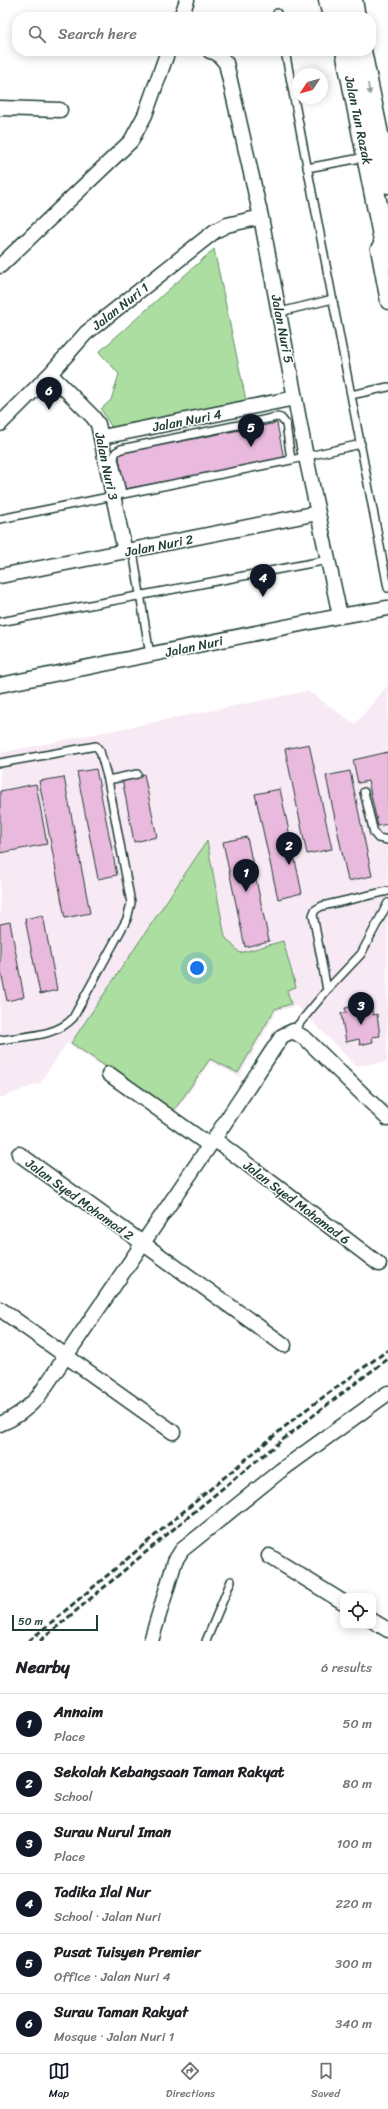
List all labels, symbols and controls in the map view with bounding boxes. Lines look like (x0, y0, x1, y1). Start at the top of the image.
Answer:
search box (12, 12, 376, 56)
text: Search here (58, 21, 137, 47)
icon: search (26, 23, 48, 45)
north arrow (292, 68, 328, 104)
street label: Jalan Tun Razak (338, 73, 379, 167)
one-way arrow (366, 83, 372, 95)
street label: Jalan Nuri 1 (86, 276, 154, 337)
street label: Jalan Nuri 5 (264, 292, 300, 365)
pin: 6 (36, 377, 62, 410)
street label: Jalan Nuri 4 (150, 403, 224, 439)
pin: 5 (238, 414, 264, 447)
street label: Jalan Nuri 3 (88, 429, 125, 502)
street label: Jalan Nuri 2 (122, 528, 196, 564)
pin: 4 (250, 564, 276, 597)
street label: Jalan Nuri (162, 629, 225, 664)
pin: 2 (276, 832, 302, 865)
pin: 1 (233, 859, 259, 892)
your location (187, 958, 207, 978)
pin: 3 (348, 992, 374, 1025)
street label: Jalan Syed Mohamad 2 (20, 1152, 139, 1247)
street label: Jalan Syed Mohamad 6 (237, 1154, 355, 1250)
map controls (340, 1593, 376, 1629)
button: locate (340, 1593, 376, 1629)
text: 50 m (18, 1612, 43, 1631)
scale bar (12, 1613, 98, 1632)
text: Nearby (16, 1652, 70, 1682)
text: 6 results (321, 1656, 372, 1679)
text: Annaim (54, 1699, 103, 1725)
text: 1 (26, 1712, 32, 1735)
text: 50 m (342, 1712, 372, 1735)
text: Place (54, 1725, 85, 1748)
text: Sekolah Kebangsaan Taman Rakyat (54, 1759, 284, 1785)
text: 2 (25, 1772, 33, 1795)
text: 80 m (343, 1772, 372, 1795)
text: School (54, 1785, 92, 1808)
text: Surau Nurul Iman (54, 1819, 171, 1845)
text: 3 (25, 1832, 33, 1855)
text: 100 m (337, 1832, 372, 1855)
text: Place (54, 1845, 85, 1868)
text: Tadika Ilal Nur (54, 1879, 150, 1905)
text: 4 (25, 1892, 33, 1915)
text: 220 m (335, 1892, 372, 1915)
text: School · Jalan Nuri (54, 1905, 161, 1928)
text: Pusat Tuisyen Premier (54, 1939, 200, 1965)
text: 5 (25, 1952, 33, 1975)
text: 300 m (335, 1952, 372, 1975)
text: Office · Jalan Nuri 4 (54, 1965, 171, 1988)
text: Surau Taman Rakyat (54, 1999, 188, 2025)
text: 6 (25, 2012, 33, 2035)
text: 340 m (335, 2012, 372, 2035)
text: Mosque · Jalan Nuri 1 (54, 2025, 174, 2048)
tab: Map (48, 2060, 70, 2103)
tab: Directions (166, 2060, 215, 2103)
tab: Saved (311, 2060, 340, 2103)

